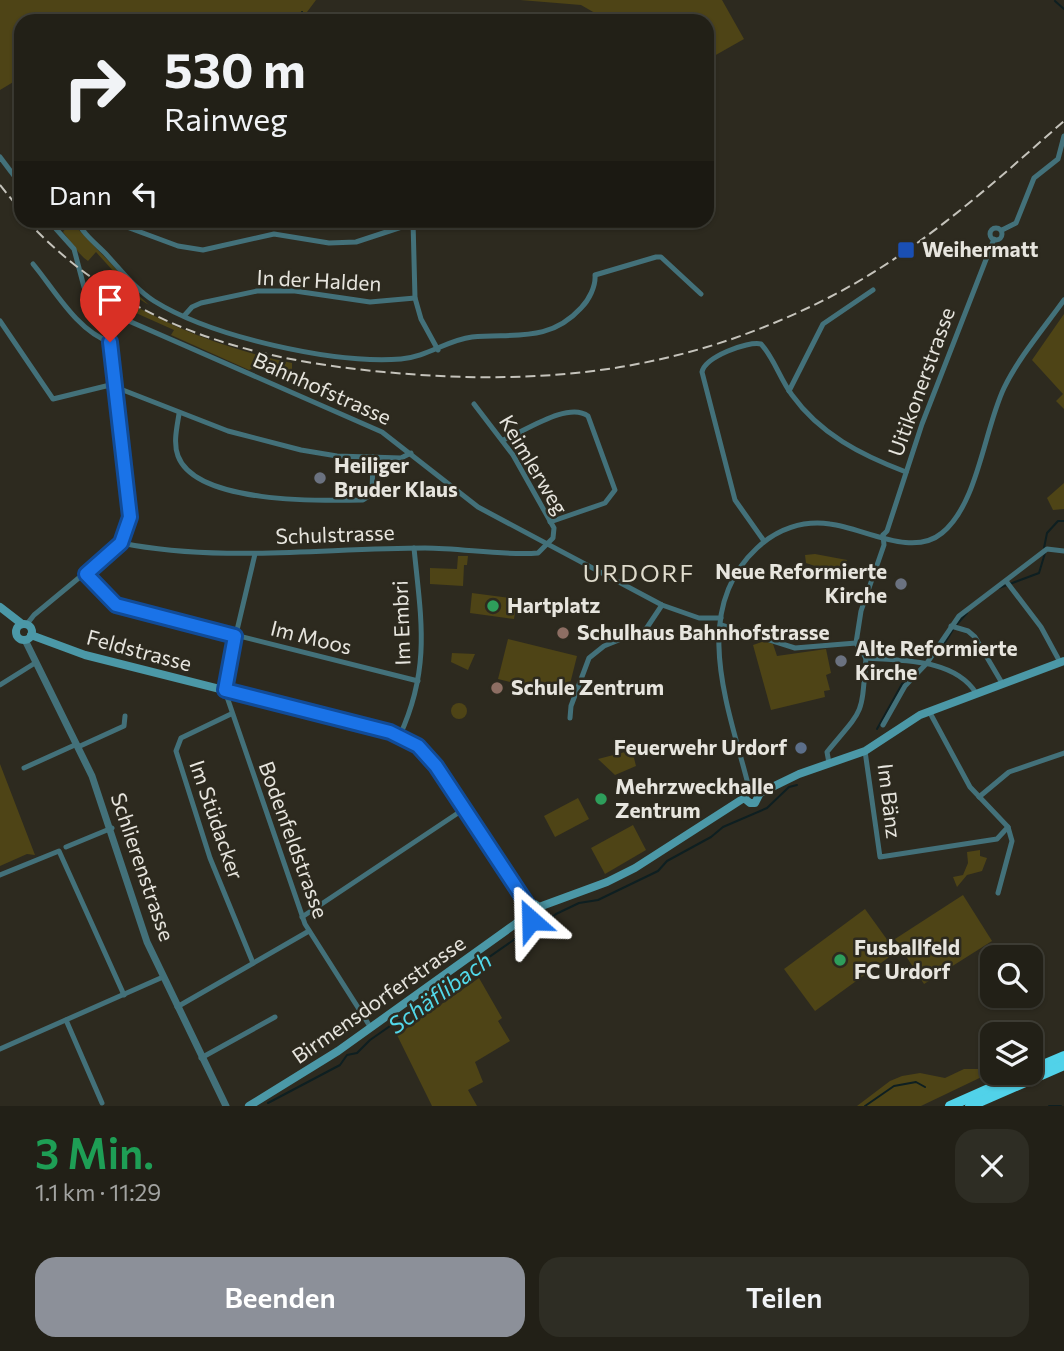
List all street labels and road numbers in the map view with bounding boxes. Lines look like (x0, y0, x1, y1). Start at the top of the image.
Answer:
street label: In der Halden (256, 264, 382, 295)
street label: Uitikonerstrasse (882, 304, 959, 459)
street label: Bahnhofstrasse (250, 346, 396, 429)
street label: Keimlerweg (495, 410, 574, 519)
street label: Schulstrasse (275, 519, 395, 548)
street label: Im Embri (387, 580, 414, 666)
street label: Im Moos (268, 614, 355, 659)
street label: Feldstrasse (84, 624, 195, 676)
street label: Im Stüdacker (185, 757, 250, 882)
street label: Bodenfeldstrasse (254, 758, 334, 921)
street label: Im Bänz (874, 762, 907, 840)
street label: Schlierenstrasse (106, 789, 180, 944)
street label: Birmensdorferstrasse (287, 930, 470, 1068)

